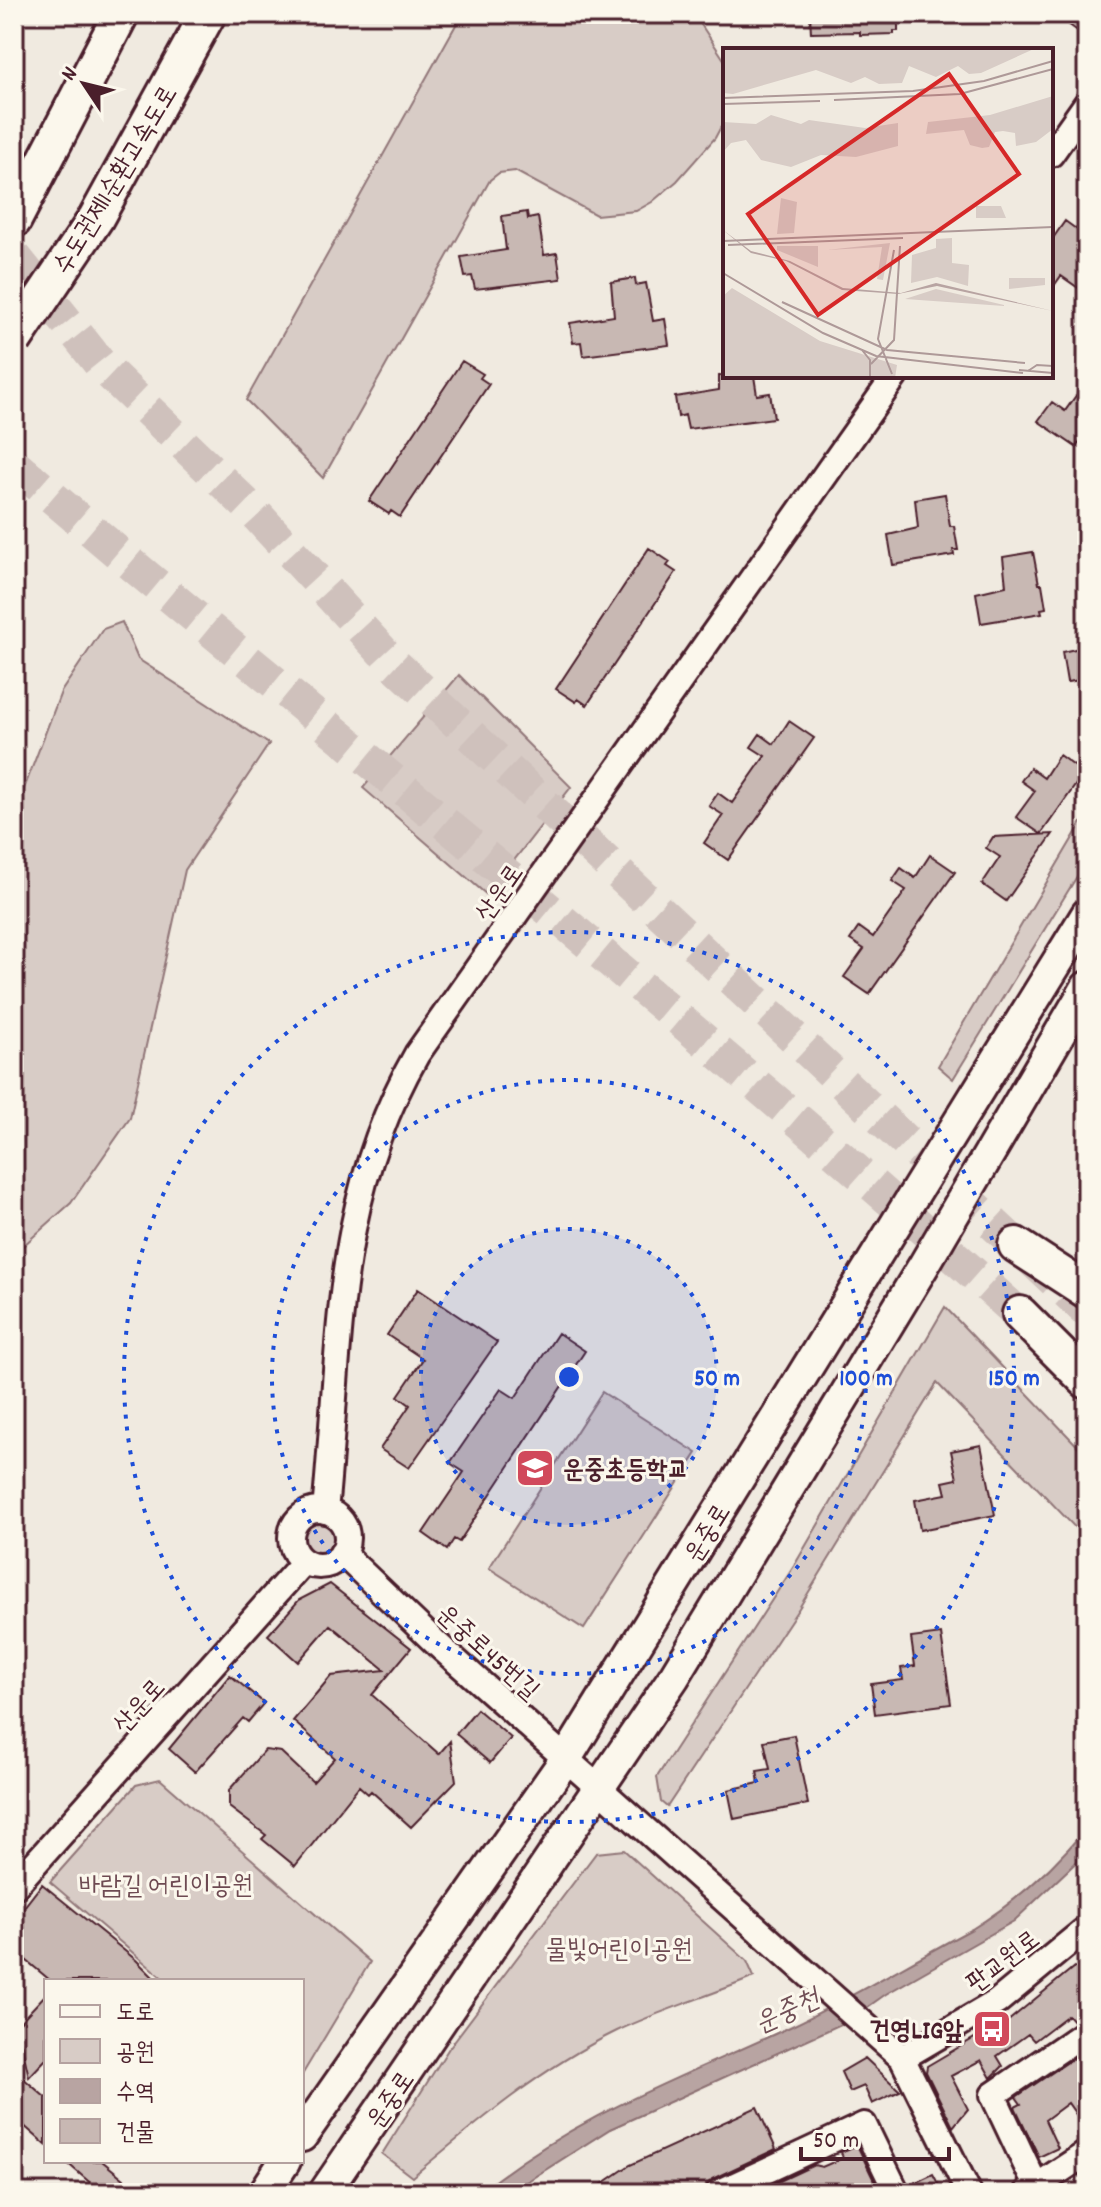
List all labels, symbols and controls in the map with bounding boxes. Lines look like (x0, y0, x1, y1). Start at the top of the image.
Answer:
north arrow (44, 44, 124, 124)
inset map (723, 48, 1053, 378)
text: N (55, 61, 86, 88)
street label: 수도권제1순환고속도로 (46, 79, 188, 282)
street label: 산운로 (468, 858, 534, 930)
centre of rings (555, 1363, 583, 1391)
text: 50 m (694, 1363, 740, 1397)
text: 100 m (839, 1363, 893, 1397)
text: 150 m (988, 1363, 1040, 1397)
school or university icon: 운중초등학교 (514, 1447, 556, 1489)
place label: 운중초등학교 (563, 1453, 689, 1490)
street label: 운중로 (677, 1497, 741, 1570)
street label: 운중로45번길 (427, 1597, 546, 1710)
street label: 산운로 (106, 1672, 175, 1743)
park label: 바람길 어린이공원 (79, 1869, 253, 1906)
street label: 판교원로 (960, 1923, 1049, 2003)
park label: 물빛어린이공원 (546, 1933, 692, 1970)
legend (44, 1979, 304, 2163)
water label: 운중천 (749, 1980, 829, 2046)
text: 도로 (116, 1997, 155, 2031)
bus stop icon: 건영LIG앞 (971, 2008, 1013, 2050)
place label: 건영LIG앞 (869, 2014, 964, 2051)
text: 공원 (116, 2037, 155, 2071)
street label: 운중로 (359, 2065, 425, 2137)
text: 수역 (116, 2077, 155, 2111)
scale bar (801, 2111, 949, 2161)
text: 건물 (116, 2117, 155, 2151)
text: 50 m (813, 2125, 859, 2159)

